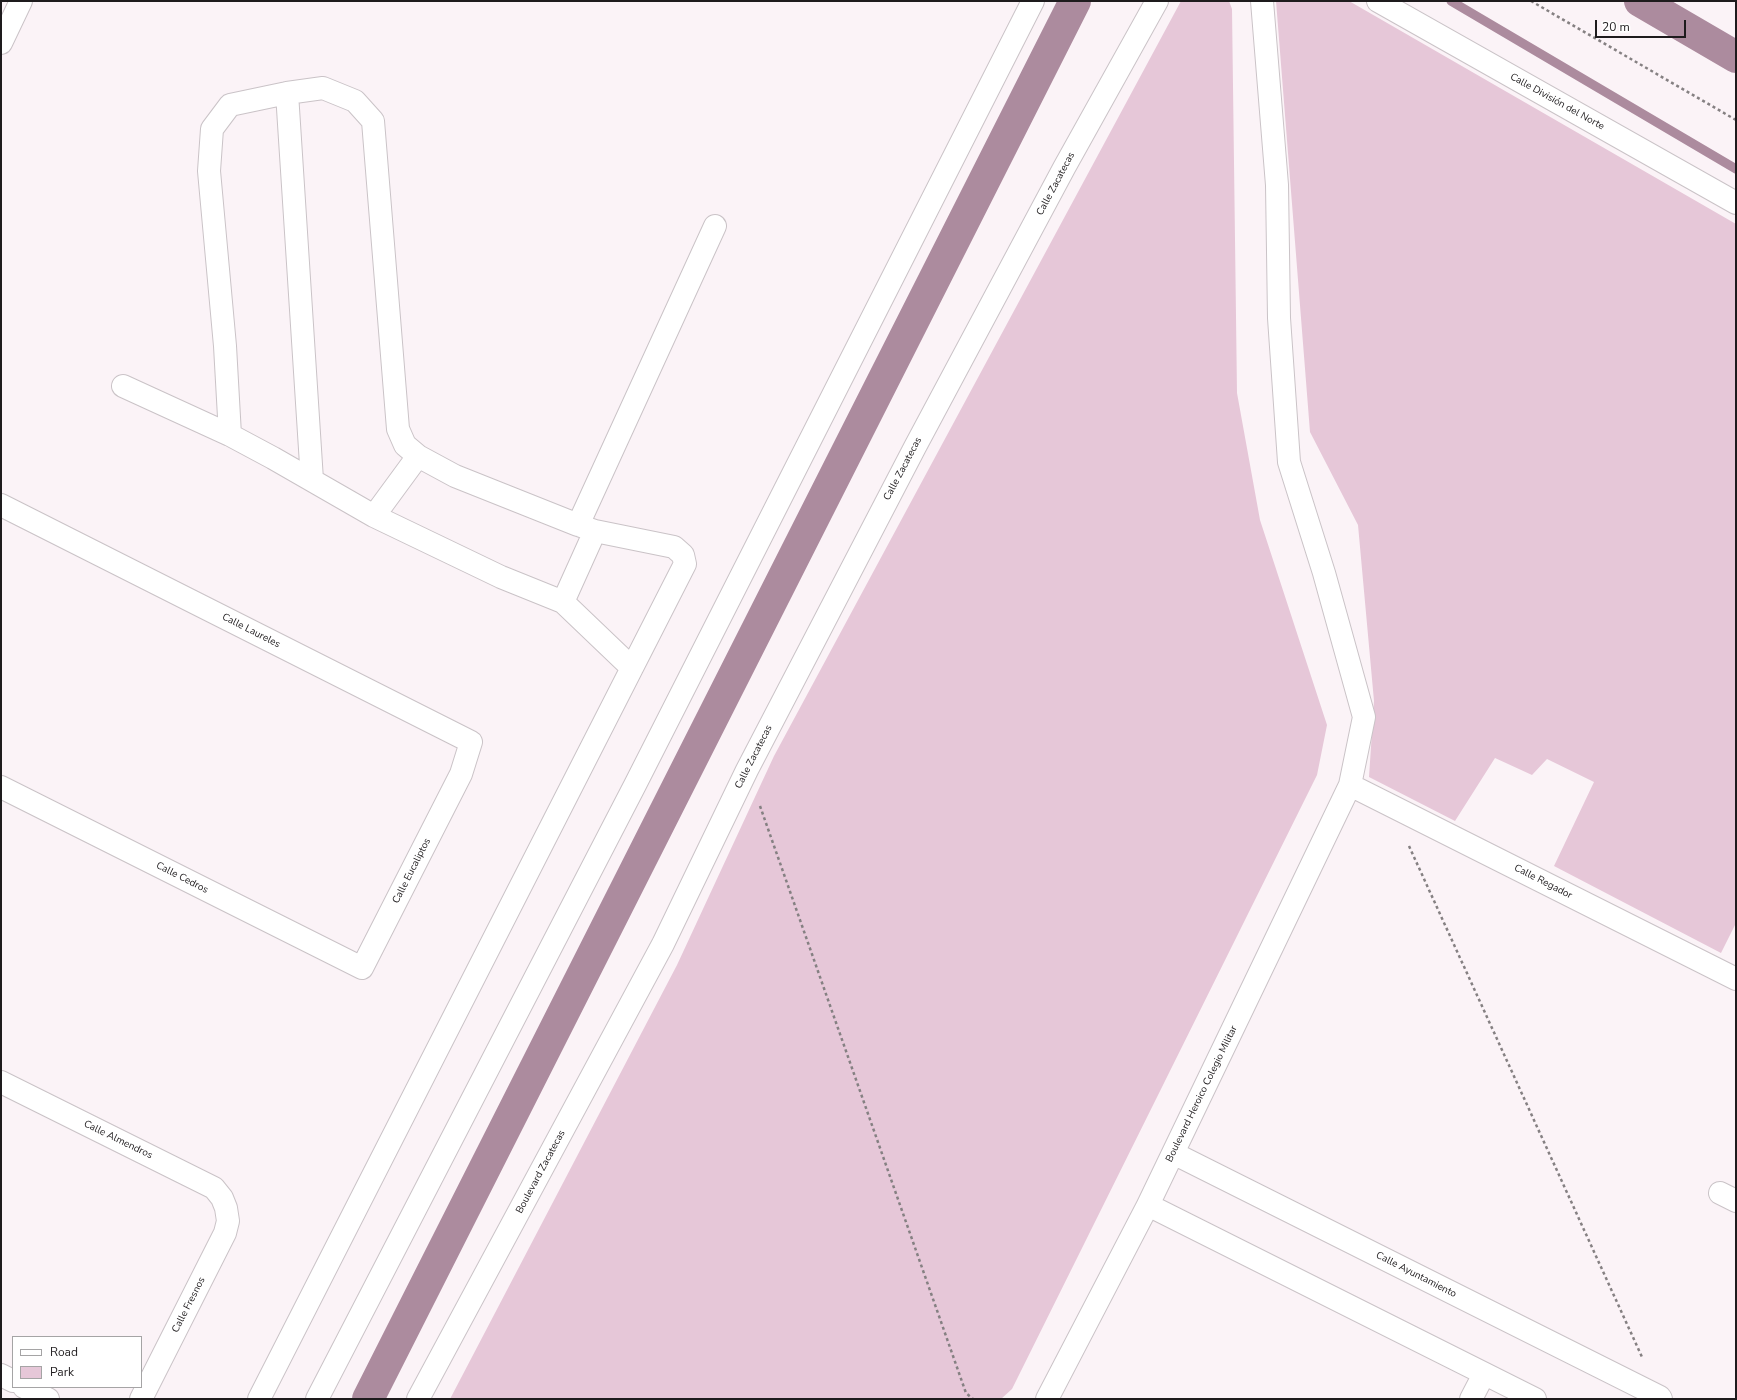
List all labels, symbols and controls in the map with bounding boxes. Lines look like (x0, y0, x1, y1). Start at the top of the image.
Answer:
scale bar (1597, 12, 1688, 38)
text: 20 m (1602, 19, 1630, 35)
street label: Calle División del Norte (1508, 71, 1606, 133)
street label: Calle Zacatecas (1034, 150, 1078, 218)
street label: Calle Zacatecas (881, 435, 925, 503)
street label: Calle Laureles (220, 611, 282, 651)
street label: Calle Zacatecas (733, 723, 775, 791)
street label: Calle Eucaliptos (390, 836, 434, 906)
street label: Calle Cedros (154, 860, 210, 896)
street label: Calle Regador (1512, 862, 1574, 902)
street label: Boulevard Heroico Colegio Militar (1164, 1024, 1240, 1164)
street label: Calle Almendros (82, 1118, 154, 1162)
street label: Boulevard Zacatecas (514, 1128, 568, 1216)
street label: Calle Ayuntamiento (1374, 1250, 1458, 1300)
street label: Calle Fresnos (170, 1275, 208, 1335)
legend (12, 1336, 142, 1388)
text: Road (50, 1344, 78, 1360)
text: Park (50, 1364, 74, 1380)

